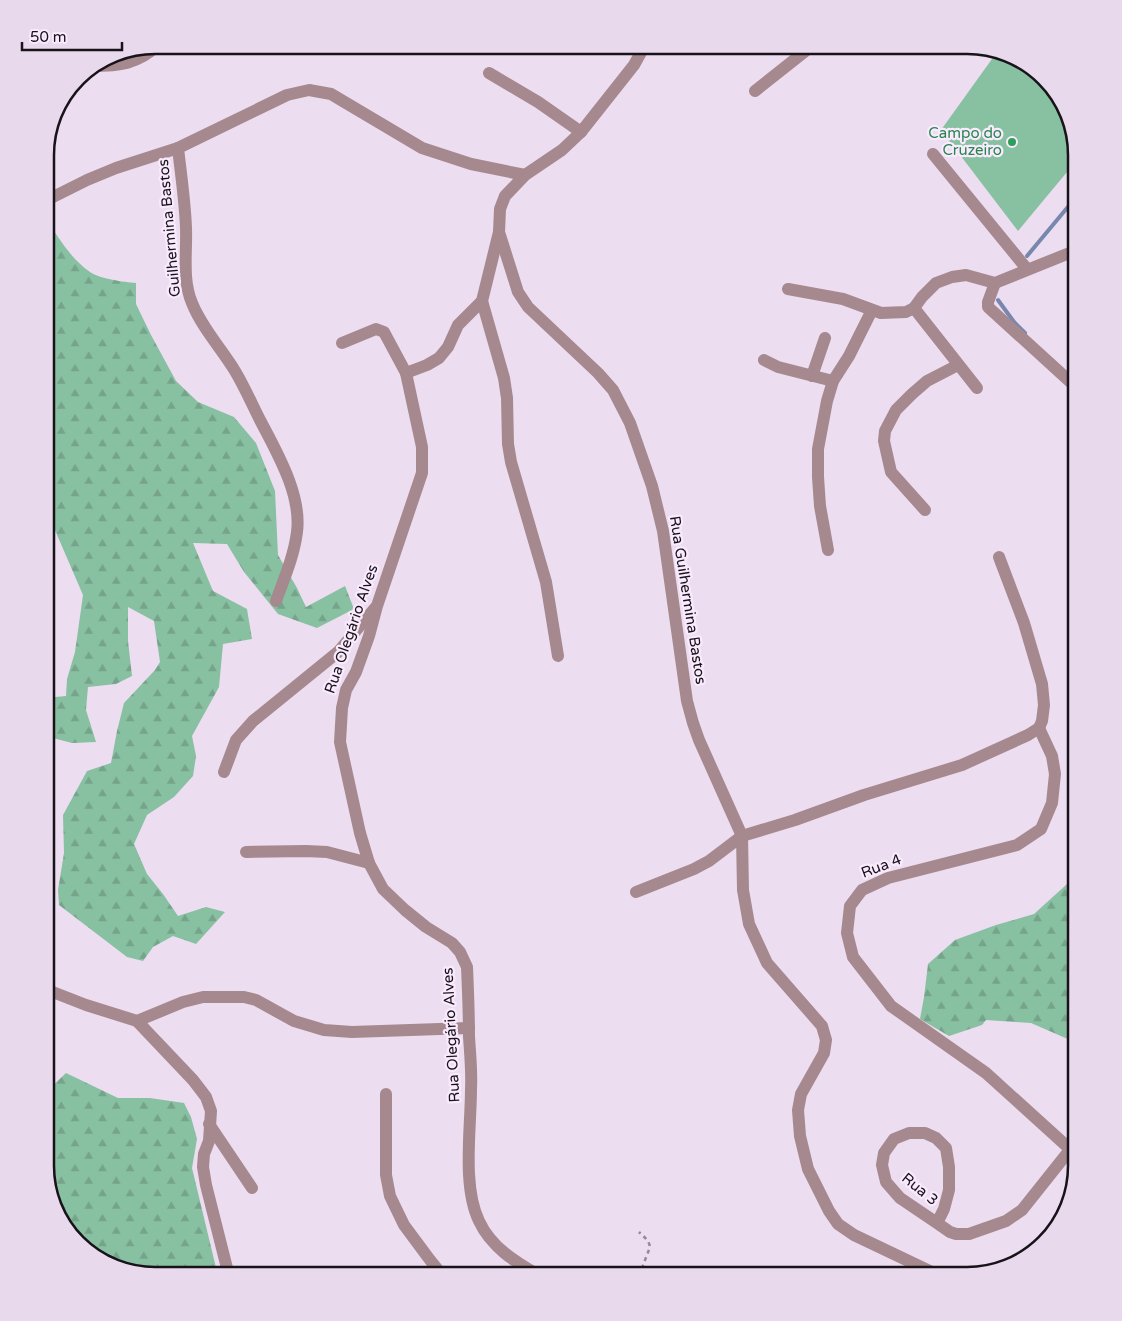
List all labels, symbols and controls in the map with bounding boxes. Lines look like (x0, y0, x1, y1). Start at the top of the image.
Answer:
scale bar (22, 20, 122, 52)
text: 50 m (30, 28, 67, 46)
place label: Campo do Cruzeiro (928, 124, 1002, 159)
marker: Campo do Cruzeiro (1006, 136, 1018, 148)
street label: Guilhermina Bastos (154, 158, 184, 298)
street label: Rua Guilhermina Bastos (666, 514, 710, 686)
street label: Rua Olegário Alves (320, 562, 382, 696)
street label: Rua 4 (858, 850, 904, 882)
street label: Rua Olegário Alves (438, 967, 464, 1103)
street label: Rua 3 (898, 1169, 942, 1209)

